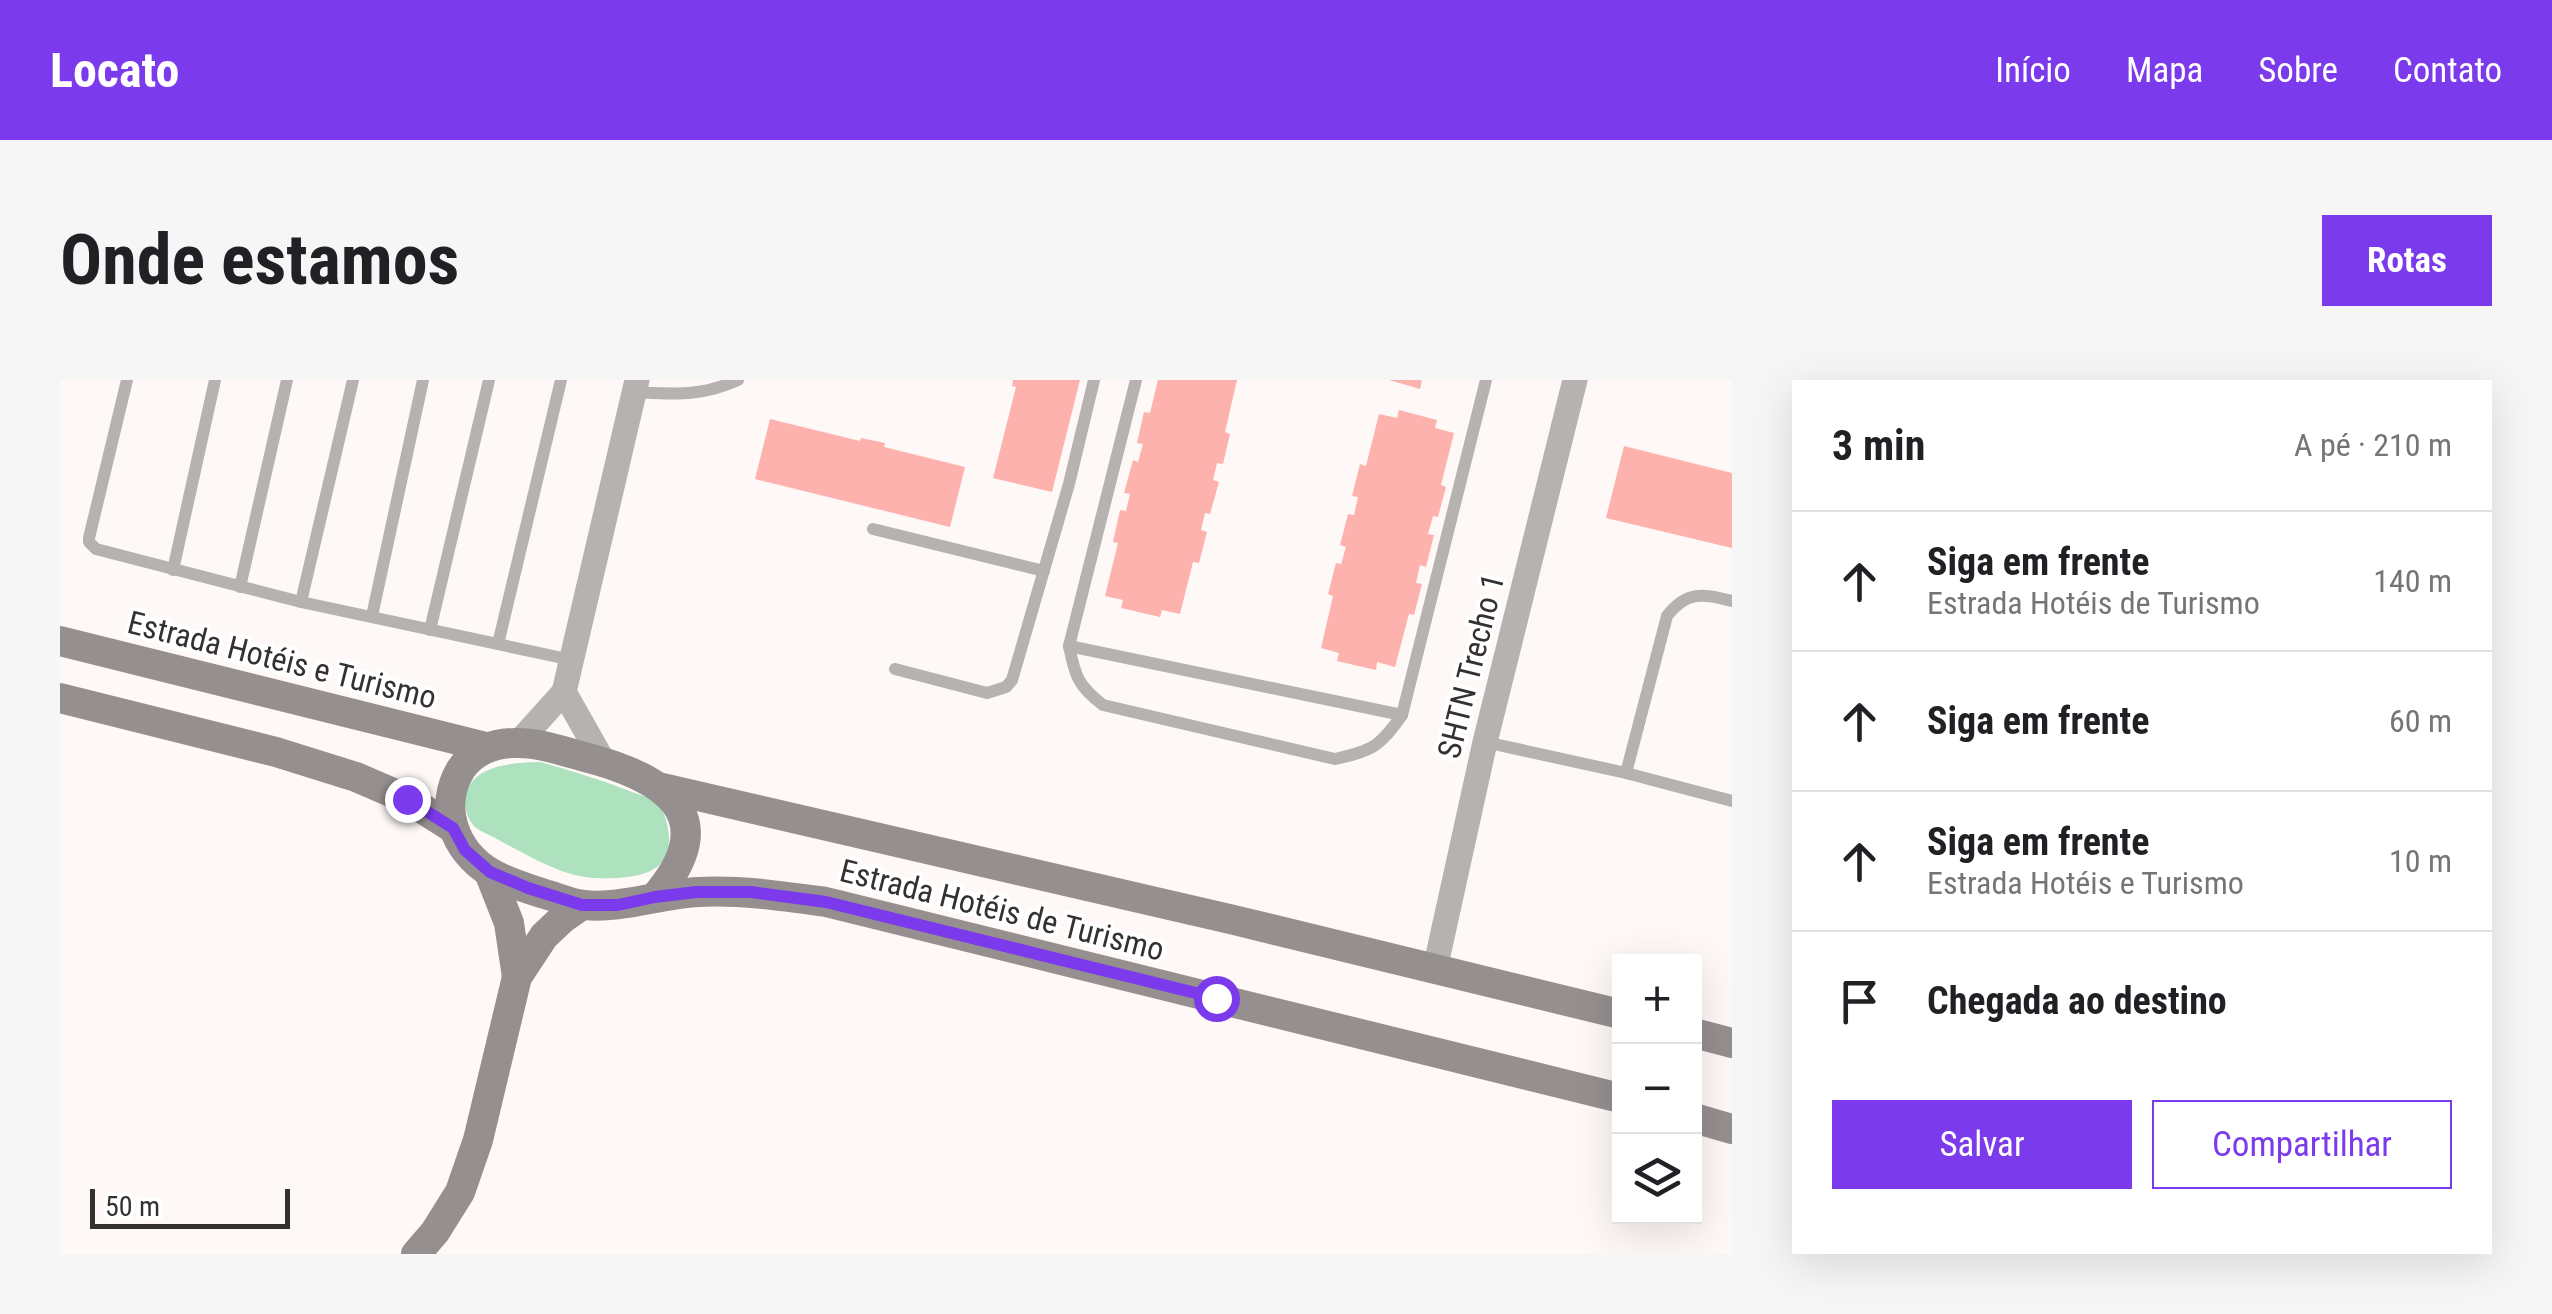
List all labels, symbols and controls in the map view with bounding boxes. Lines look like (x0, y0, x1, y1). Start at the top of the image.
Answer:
text: Locato (50, 42, 179, 99)
text: Início (1995, 50, 2071, 91)
text: Mapa (2126, 50, 2203, 91)
text: Sobre (2258, 50, 2338, 91)
text: Contato (2393, 50, 2502, 91)
button: Rotas (2322, 215, 2492, 306)
text: Onde estamos (60, 219, 459, 301)
text: 3 min (1832, 421, 1925, 470)
text: A pé · 210 m (2294, 426, 2452, 464)
text: Siga em frente (1927, 540, 2149, 584)
icon: ahead (1832, 554, 1887, 609)
text: 140 m (2373, 562, 2452, 600)
street label: SHTN Trecho 1 (1430, 570, 1512, 762)
text: Estrada Hotéis de Turismo (1927, 584, 2260, 622)
street label: Estrada Hotéis e Turismo (124, 603, 440, 717)
icon: ahead (1832, 694, 1887, 749)
text: Siga em frente (1927, 699, 2149, 743)
text: 60 m (2389, 702, 2452, 740)
route end (385, 777, 431, 823)
text: Siga em frente (1927, 820, 2149, 864)
icon: ahead (1832, 834, 1887, 889)
text: 10 m (2389, 842, 2452, 880)
street label: Estrada Hotéis de Turismo (836, 851, 1168, 969)
text: Estrada Hotéis e Turismo (1927, 864, 2244, 902)
map controls (1612, 954, 1702, 1224)
button: + (1612, 954, 1702, 1044)
icon: arrive (1832, 974, 1887, 1029)
route start (1194, 976, 1240, 1022)
text: Chegada ao destino (1927, 979, 2227, 1023)
button: − (1612, 1044, 1702, 1134)
button: Salvar (1832, 1100, 2132, 1189)
button: Compartilhar (2152, 1100, 2452, 1189)
button: layers (1612, 1134, 1702, 1224)
scale bar (90, 1184, 290, 1228)
text: 50 m (105, 1190, 160, 1223)

